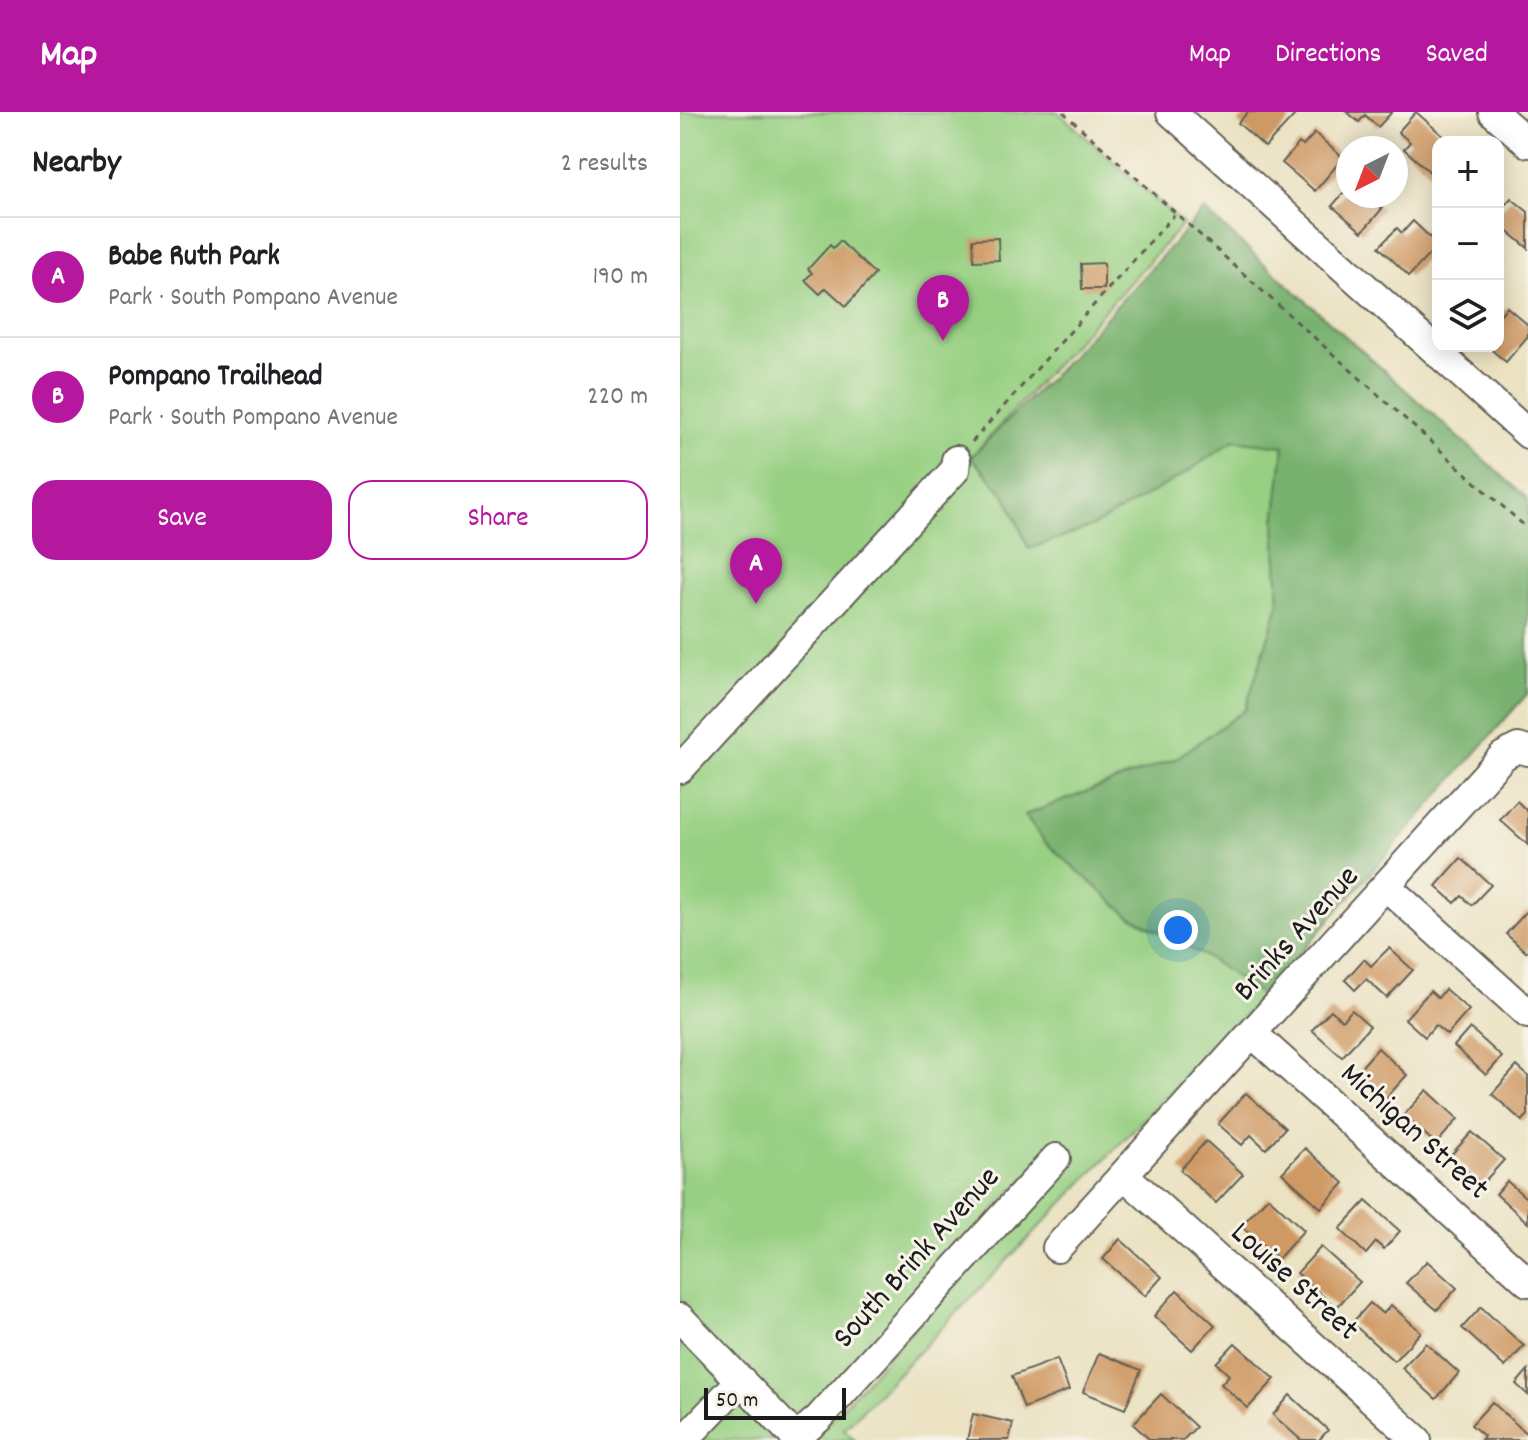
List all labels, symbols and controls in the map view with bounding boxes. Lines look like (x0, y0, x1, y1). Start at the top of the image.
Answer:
text: Map (40, 29, 98, 84)
text: Map (1189, 36, 1231, 76)
text: Directions (1275, 36, 1381, 76)
text: Saved (1425, 36, 1488, 76)
north arrow (1336, 136, 1408, 208)
map controls (1432, 136, 1504, 352)
button: + (1432, 136, 1504, 208)
text: Nearby (32, 140, 121, 189)
text: 2 results (561, 146, 648, 183)
button: − (1432, 208, 1504, 280)
text: Babe Ruth Park (108, 237, 280, 280)
text: A (51, 259, 65, 296)
text: 190 m (592, 259, 648, 296)
pin: B (917, 275, 969, 341)
text: Park · South Pompano Avenue (108, 280, 398, 317)
button: layers (1432, 280, 1504, 352)
text: Pompano Trailhead (108, 357, 322, 400)
text: B (52, 379, 64, 416)
text: 220 m (587, 379, 648, 416)
text: Park · South Pompano Avenue (108, 400, 398, 437)
button: Save (32, 480, 332, 560)
button: Share (348, 480, 648, 560)
pin: A (730, 538, 782, 604)
street label: Brinks Avenue (1224, 857, 1372, 1013)
your location (1158, 910, 1198, 950)
street label: Michigan Street (1328, 1053, 1498, 1213)
street label: South Brink Avenue (823, 1158, 1013, 1360)
street label: Louise Street (1218, 1213, 1368, 1354)
scale bar (704, 1384, 846, 1420)
text: 50 m (716, 1386, 758, 1417)

